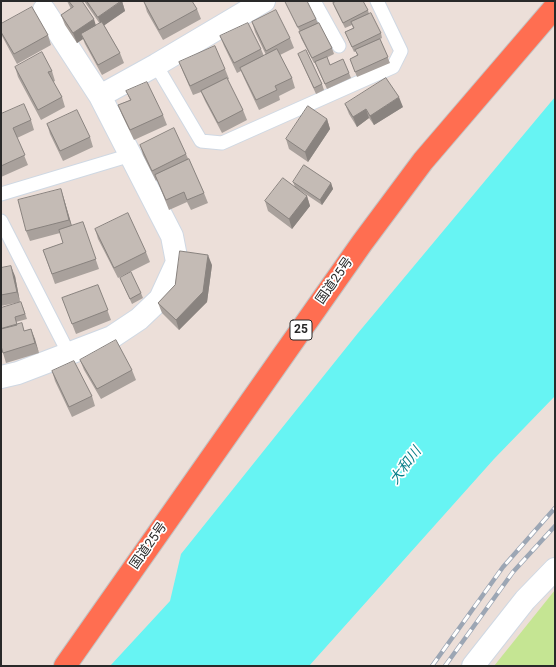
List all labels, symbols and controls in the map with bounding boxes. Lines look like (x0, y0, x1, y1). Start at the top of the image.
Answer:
street label: 国道25号 (313, 255, 357, 307)
road number: 25 (290, 320, 312, 340)
water label: 大和川 (387, 444, 425, 488)
street label: 国道25号 (127, 520, 171, 572)

